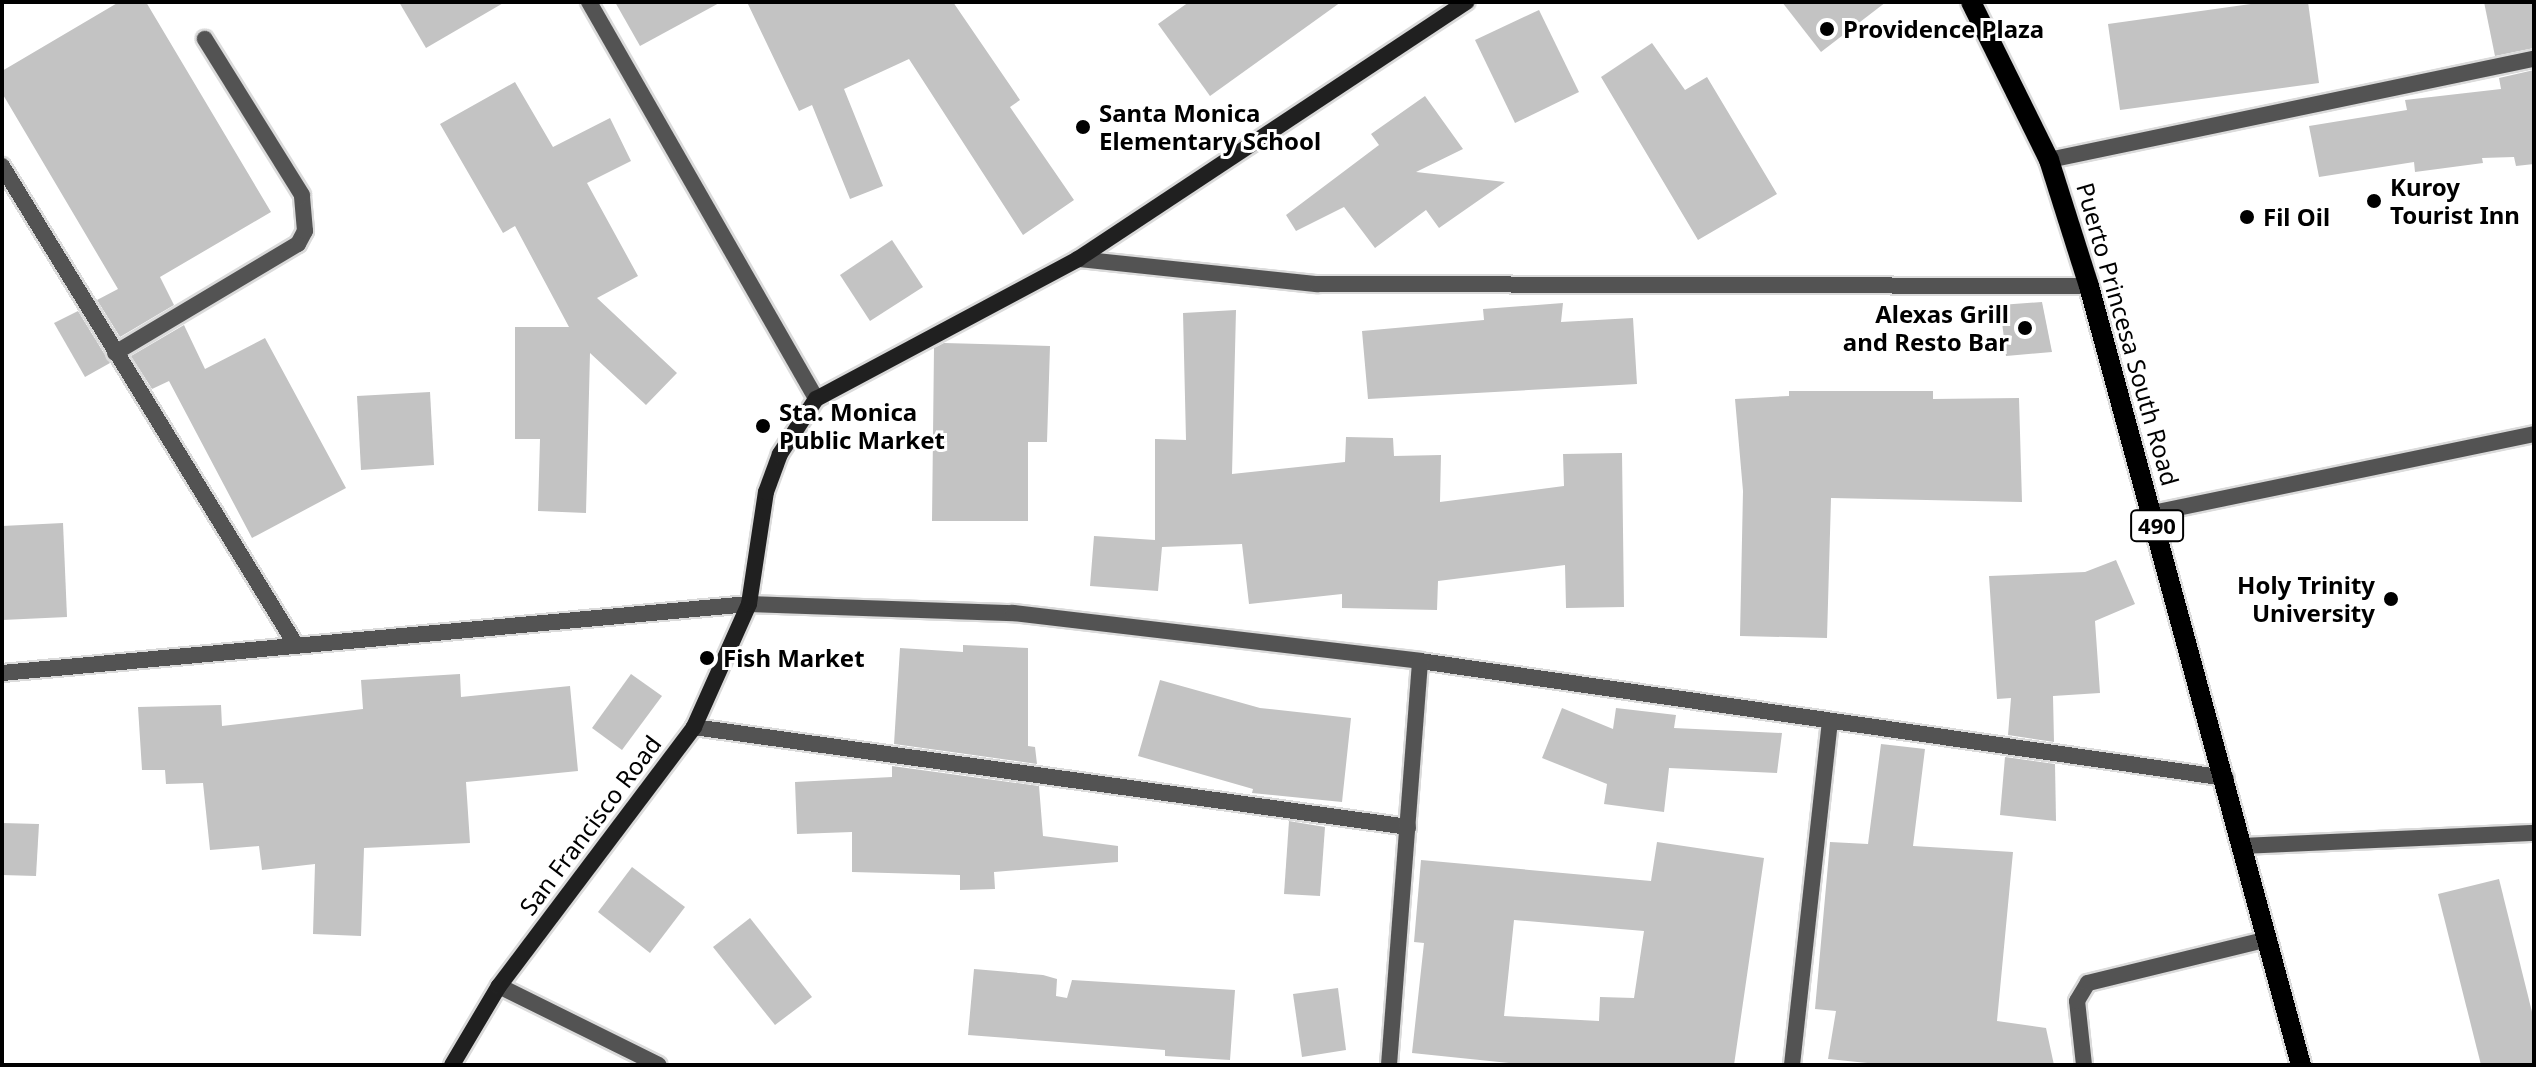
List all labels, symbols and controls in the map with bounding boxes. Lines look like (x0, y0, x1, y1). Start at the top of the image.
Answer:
place label: Providence Plaza (1843, 15, 2044, 43)
marker: Providence Plaza (1818, 20, 1836, 38)
place label: Santa Monica Elementary School (1099, 99, 1321, 155)
marker: Santa Monica Elementary School (1074, 118, 1092, 136)
place label: Kuroy Tourist Inn (2390, 173, 2520, 229)
street label: Puerto Princesa South Road (2071, 179, 2185, 489)
marker: Kuroy Tourist Inn (2365, 192, 2383, 210)
place label: Fil Oil (2263, 203, 2330, 231)
marker: Fil Oil (2238, 208, 2256, 226)
place label: Alexas Grill and Resto Bar (1843, 300, 2009, 356)
marker: Alexas Grill and Resto Bar (2016, 319, 2034, 337)
place label: Sta. Monica Public Market (779, 398, 945, 454)
marker: Sta. Monica Public Market (754, 417, 772, 435)
road number: 490 (2129, 508, 2185, 544)
place label: Holy Trinity University (2237, 571, 2375, 627)
marker: Holy Trinity University (2382, 590, 2400, 608)
place label: Fish Market (723, 644, 865, 672)
marker: Fish Market (698, 649, 716, 667)
street label: San Francisco Road (513, 730, 667, 920)

